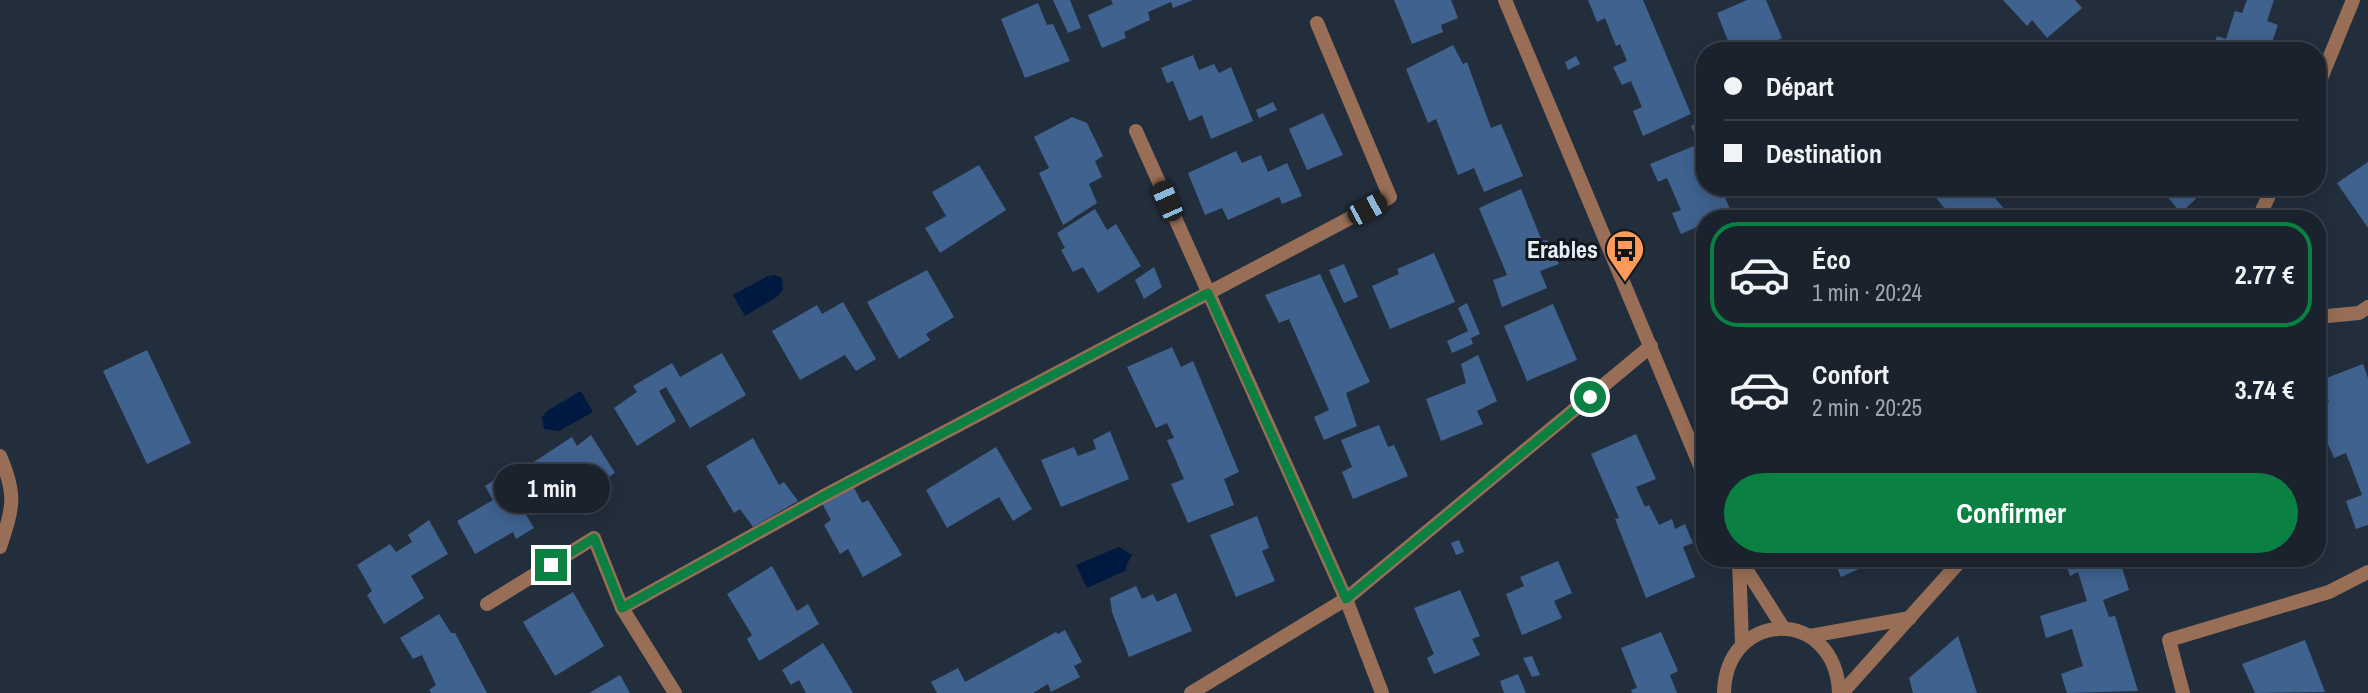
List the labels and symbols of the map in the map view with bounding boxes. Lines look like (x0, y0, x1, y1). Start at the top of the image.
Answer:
car (1149, 178, 1186, 224)
car (1344, 190, 1391, 228)
bus stop icon: Erables (1604, 228, 1646, 283)
place label: Erables (1527, 233, 1598, 265)
route start (1574, 381, 1606, 413)
callout: 1 min (493, 463, 609, 512)
route end (535, 549, 567, 581)

